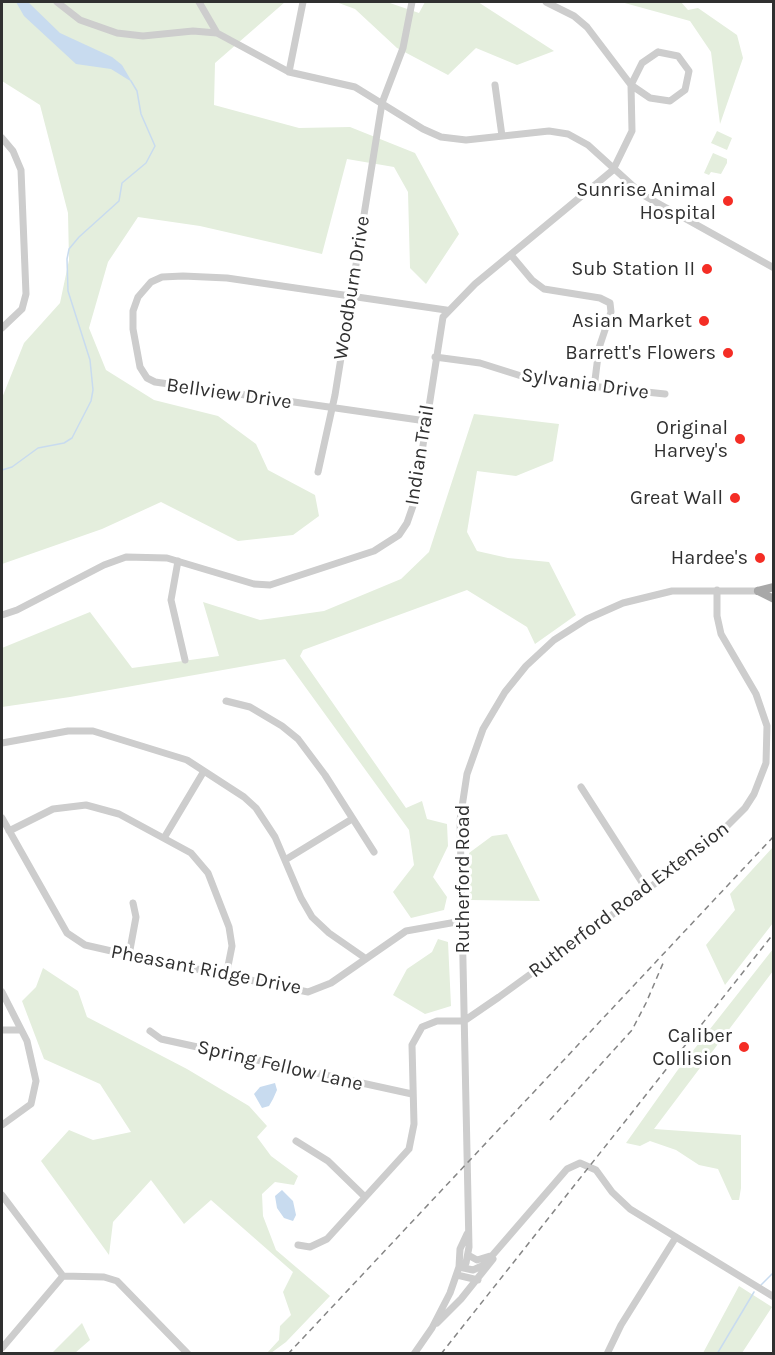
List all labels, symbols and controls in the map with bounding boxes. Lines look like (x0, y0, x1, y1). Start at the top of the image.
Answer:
place label: Sunrise Animal Hospital (576, 178, 716, 225)
marker: Sunrise Animal Hospital (721, 194, 735, 208)
street label: Woodburn Drive (329, 214, 375, 362)
place label: Sub Station II (571, 257, 695, 281)
marker: Sub Station II (700, 262, 714, 276)
place label: Asian Market (572, 309, 692, 333)
marker: Asian Market (697, 314, 711, 328)
place label: Barrett's Flowers (565, 341, 716, 365)
marker: Barrett's Flowers (721, 346, 735, 360)
street label: Sylvania Drive (520, 363, 650, 405)
street label: Bellview Drive (165, 373, 293, 415)
street label: Indian Trail (400, 403, 440, 507)
place label: Original Harvey's (654, 416, 728, 463)
marker: Original Harvey's (733, 432, 747, 446)
place label: Great Wall (630, 486, 723, 510)
marker: Great Wall (728, 491, 742, 505)
place label: Hardee's (671, 546, 748, 570)
marker: Hardee's (753, 551, 767, 565)
street label: Rutherford Road (451, 804, 475, 954)
street label: Rutherford Road Extension (524, 817, 734, 983)
street label: Pheasant Ridge Drive (109, 940, 303, 1000)
place label: Caliber Collision (652, 1024, 732, 1071)
street label: Spring Fellow Lane (195, 1035, 365, 1097)
marker: Caliber Collision (737, 1040, 751, 1054)

